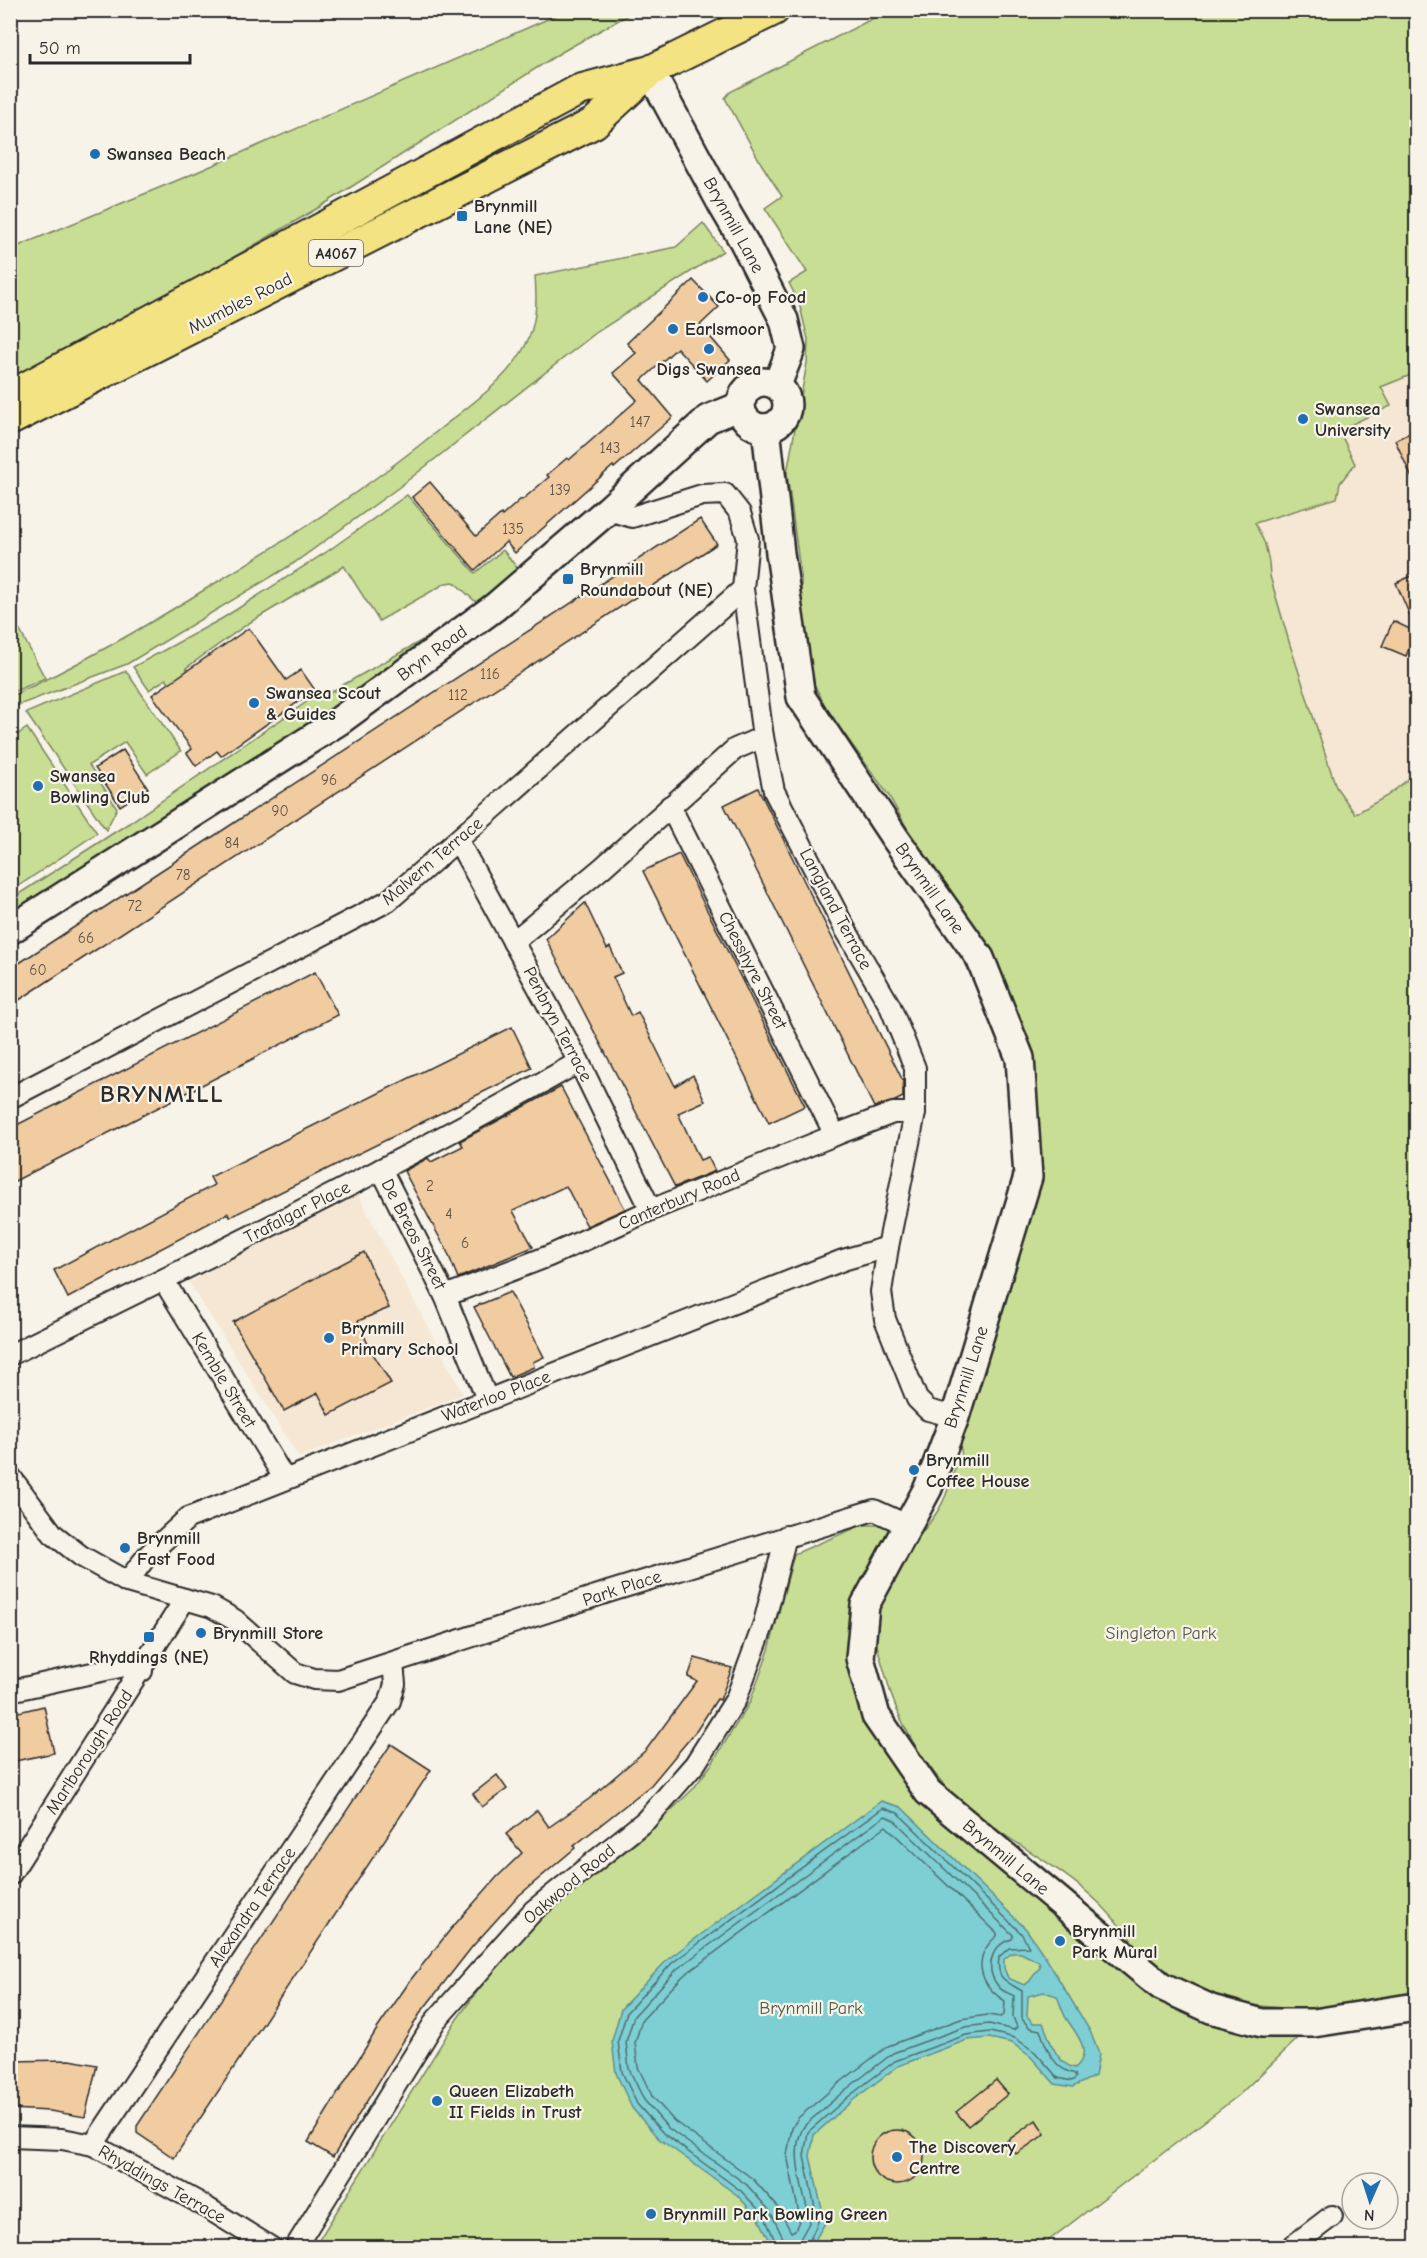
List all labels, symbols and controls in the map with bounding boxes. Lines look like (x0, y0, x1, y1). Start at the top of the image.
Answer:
scale bar (30, 27, 190, 65)
text: 50 m (39, 38, 81, 59)
place label: Swansea Beach (107, 144, 226, 165)
marker: Swansea Beach (88, 147, 102, 161)
street label: Brynmill Lane (699, 174, 768, 277)
place label: Brynmill Lane (NE) (474, 196, 553, 238)
marker: Brynmill Lane (NE) (455, 209, 469, 223)
road number: A4067 (309, 240, 363, 266)
street label: Mumbles Road (185, 268, 296, 339)
place label: Co-op Food (715, 287, 806, 308)
marker: Co-op Food (696, 290, 710, 304)
place label: Earlsmoor (685, 319, 765, 340)
marker: Earlsmoor (666, 322, 680, 336)
marker: Digs Swansea (702, 342, 716, 356)
place label: Digs Swansea (656, 359, 762, 380)
place label: Swansea University (1315, 399, 1392, 441)
marker: Swansea University (1296, 412, 1310, 426)
house number: 147 (630, 413, 650, 431)
house number: 143 (600, 439, 620, 457)
house number: 139 (549, 481, 571, 499)
house number: 135 (502, 520, 524, 538)
place label: Brynmill Roundabout (NE) (580, 559, 713, 601)
marker: Brynmill Roundabout (NE) (561, 572, 575, 586)
street label: Bryn Road (393, 621, 471, 686)
house number: 116 (480, 665, 500, 683)
place label: Swansea Scout & Guides (266, 683, 382, 725)
house number: 112 (448, 686, 468, 704)
marker: Swansea Scout & Guides (247, 696, 261, 710)
place label: Swansea Bowling Club (50, 766, 150, 808)
house number: 96 (321, 771, 337, 789)
marker: Swansea Bowling Club (31, 779, 45, 793)
house number: 90 (271, 802, 289, 820)
street label: Malvern Terrace (377, 813, 487, 910)
house number: 84 (225, 834, 240, 852)
street label: Brynmill Lane (891, 839, 969, 938)
street label: Langland Terrace (795, 845, 876, 973)
house number: 78 (176, 866, 190, 884)
house number: 72 (128, 897, 142, 915)
street label: Chesshyre Street (714, 908, 792, 1033)
house number: 66 (78, 929, 94, 947)
house number: 60 (29, 961, 47, 979)
street label: Penbryn Terrace (518, 963, 597, 1085)
district label: BRYNMILL (100, 1080, 224, 1108)
street label: Canterbury Road (615, 1164, 743, 1235)
street label: De Breos Street (377, 1175, 451, 1294)
street label: Trafalgar Place (241, 1177, 354, 1248)
house number: 2 (426, 1177, 434, 1195)
house number: 4 (445, 1205, 453, 1223)
house number: 6 (461, 1234, 469, 1252)
place label: Brynmill Primary School (341, 1318, 459, 1360)
street label: Brynmill Lane (940, 1323, 993, 1431)
street label: Kemble Street (187, 1329, 261, 1433)
marker: Brynmill Primary School (322, 1331, 336, 1345)
street label: Waterloo Place (439, 1366, 553, 1427)
place label: Brynmill Coffee House (926, 1450, 1029, 1492)
marker: Brynmill Coffee House (907, 1463, 921, 1477)
place label: Brynmill Fast Food (137, 1528, 215, 1570)
marker: Brynmill Fast Food (118, 1541, 132, 1555)
street label: Park Place (580, 1566, 664, 1611)
place label: Brynmill Store (213, 1623, 323, 1644)
park label: Singleton Park (1105, 1623, 1217, 1644)
marker: Brynmill Store (194, 1626, 208, 1640)
marker: Rhyddings (NE) (142, 1630, 156, 1644)
place label: Rhyddings (NE) (89, 1647, 209, 1668)
street label: Marlborough Road (41, 1686, 138, 1818)
street label: Brynmill Lane (958, 1815, 1053, 1900)
street label: Oakwood Road (519, 1840, 620, 1929)
street label: Alexandra Terrace (204, 1843, 300, 1971)
place label: Brynmill Park Mural (1072, 1921, 1157, 1963)
marker: Brynmill Park Mural (1053, 1934, 1067, 1948)
park label: Brynmill Park (759, 1998, 863, 2019)
place label: Queen Elizabeth II Fields in Trust (449, 2081, 583, 2123)
marker: Queen Elizabeth II Fields in Trust (430, 2094, 444, 2108)
place label: The Discovery Centre (909, 2137, 1017, 2179)
street label: Rhyddings Terrace (94, 2141, 229, 2228)
marker: The Discovery Centre (890, 2150, 904, 2164)
north arrow (1340, 2171, 1400, 2231)
place label: Brynmill Park Bowling Green (663, 2204, 887, 2225)
text: N (1364, 2206, 1375, 2224)
marker: Brynmill Park Bowling Green (644, 2207, 658, 2221)

